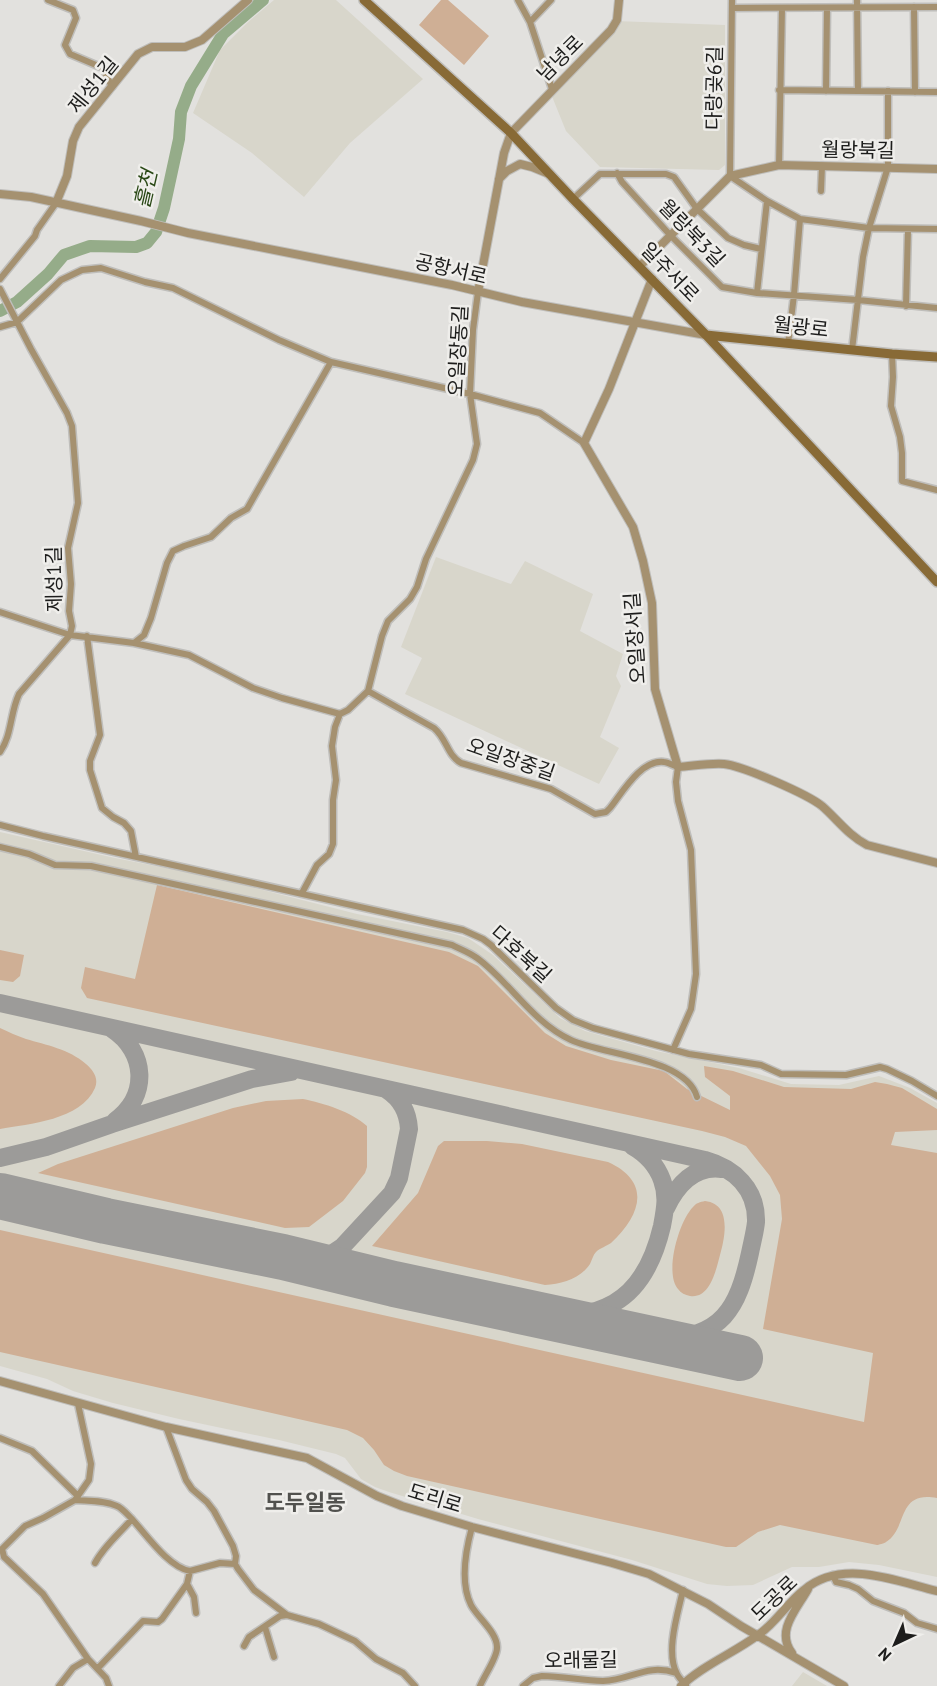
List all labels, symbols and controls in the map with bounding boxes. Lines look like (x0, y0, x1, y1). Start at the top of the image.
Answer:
street label: 남녕로 (531, 29, 589, 87)
street label: 다랑곶6길 (700, 46, 728, 130)
street label: 제성1길 (62, 51, 124, 119)
street label: 월랑북길 (821, 136, 895, 164)
water label: 흘천 (128, 164, 164, 211)
street label: 월랑북3길 (653, 194, 731, 272)
street label: 일주서로 (635, 236, 705, 308)
street label: 공항서로 (412, 248, 490, 290)
street label: 오일장동길 (443, 304, 473, 398)
street label: 월광로 (772, 311, 830, 343)
street label: 제성1길 (40, 546, 68, 612)
street label: 오일장서길 (619, 591, 651, 685)
street label: 오일장중길 (463, 732, 559, 786)
street label: 다호북길 (485, 920, 557, 988)
street label: 도리로 (405, 1477, 465, 1519)
district label: 도두일동 (265, 1488, 345, 1516)
street label: 도공로 (745, 1569, 803, 1627)
north arrow (865, 1614, 925, 1674)
text: N (874, 1644, 895, 1666)
street label: 오래물길 (544, 1646, 618, 1674)

